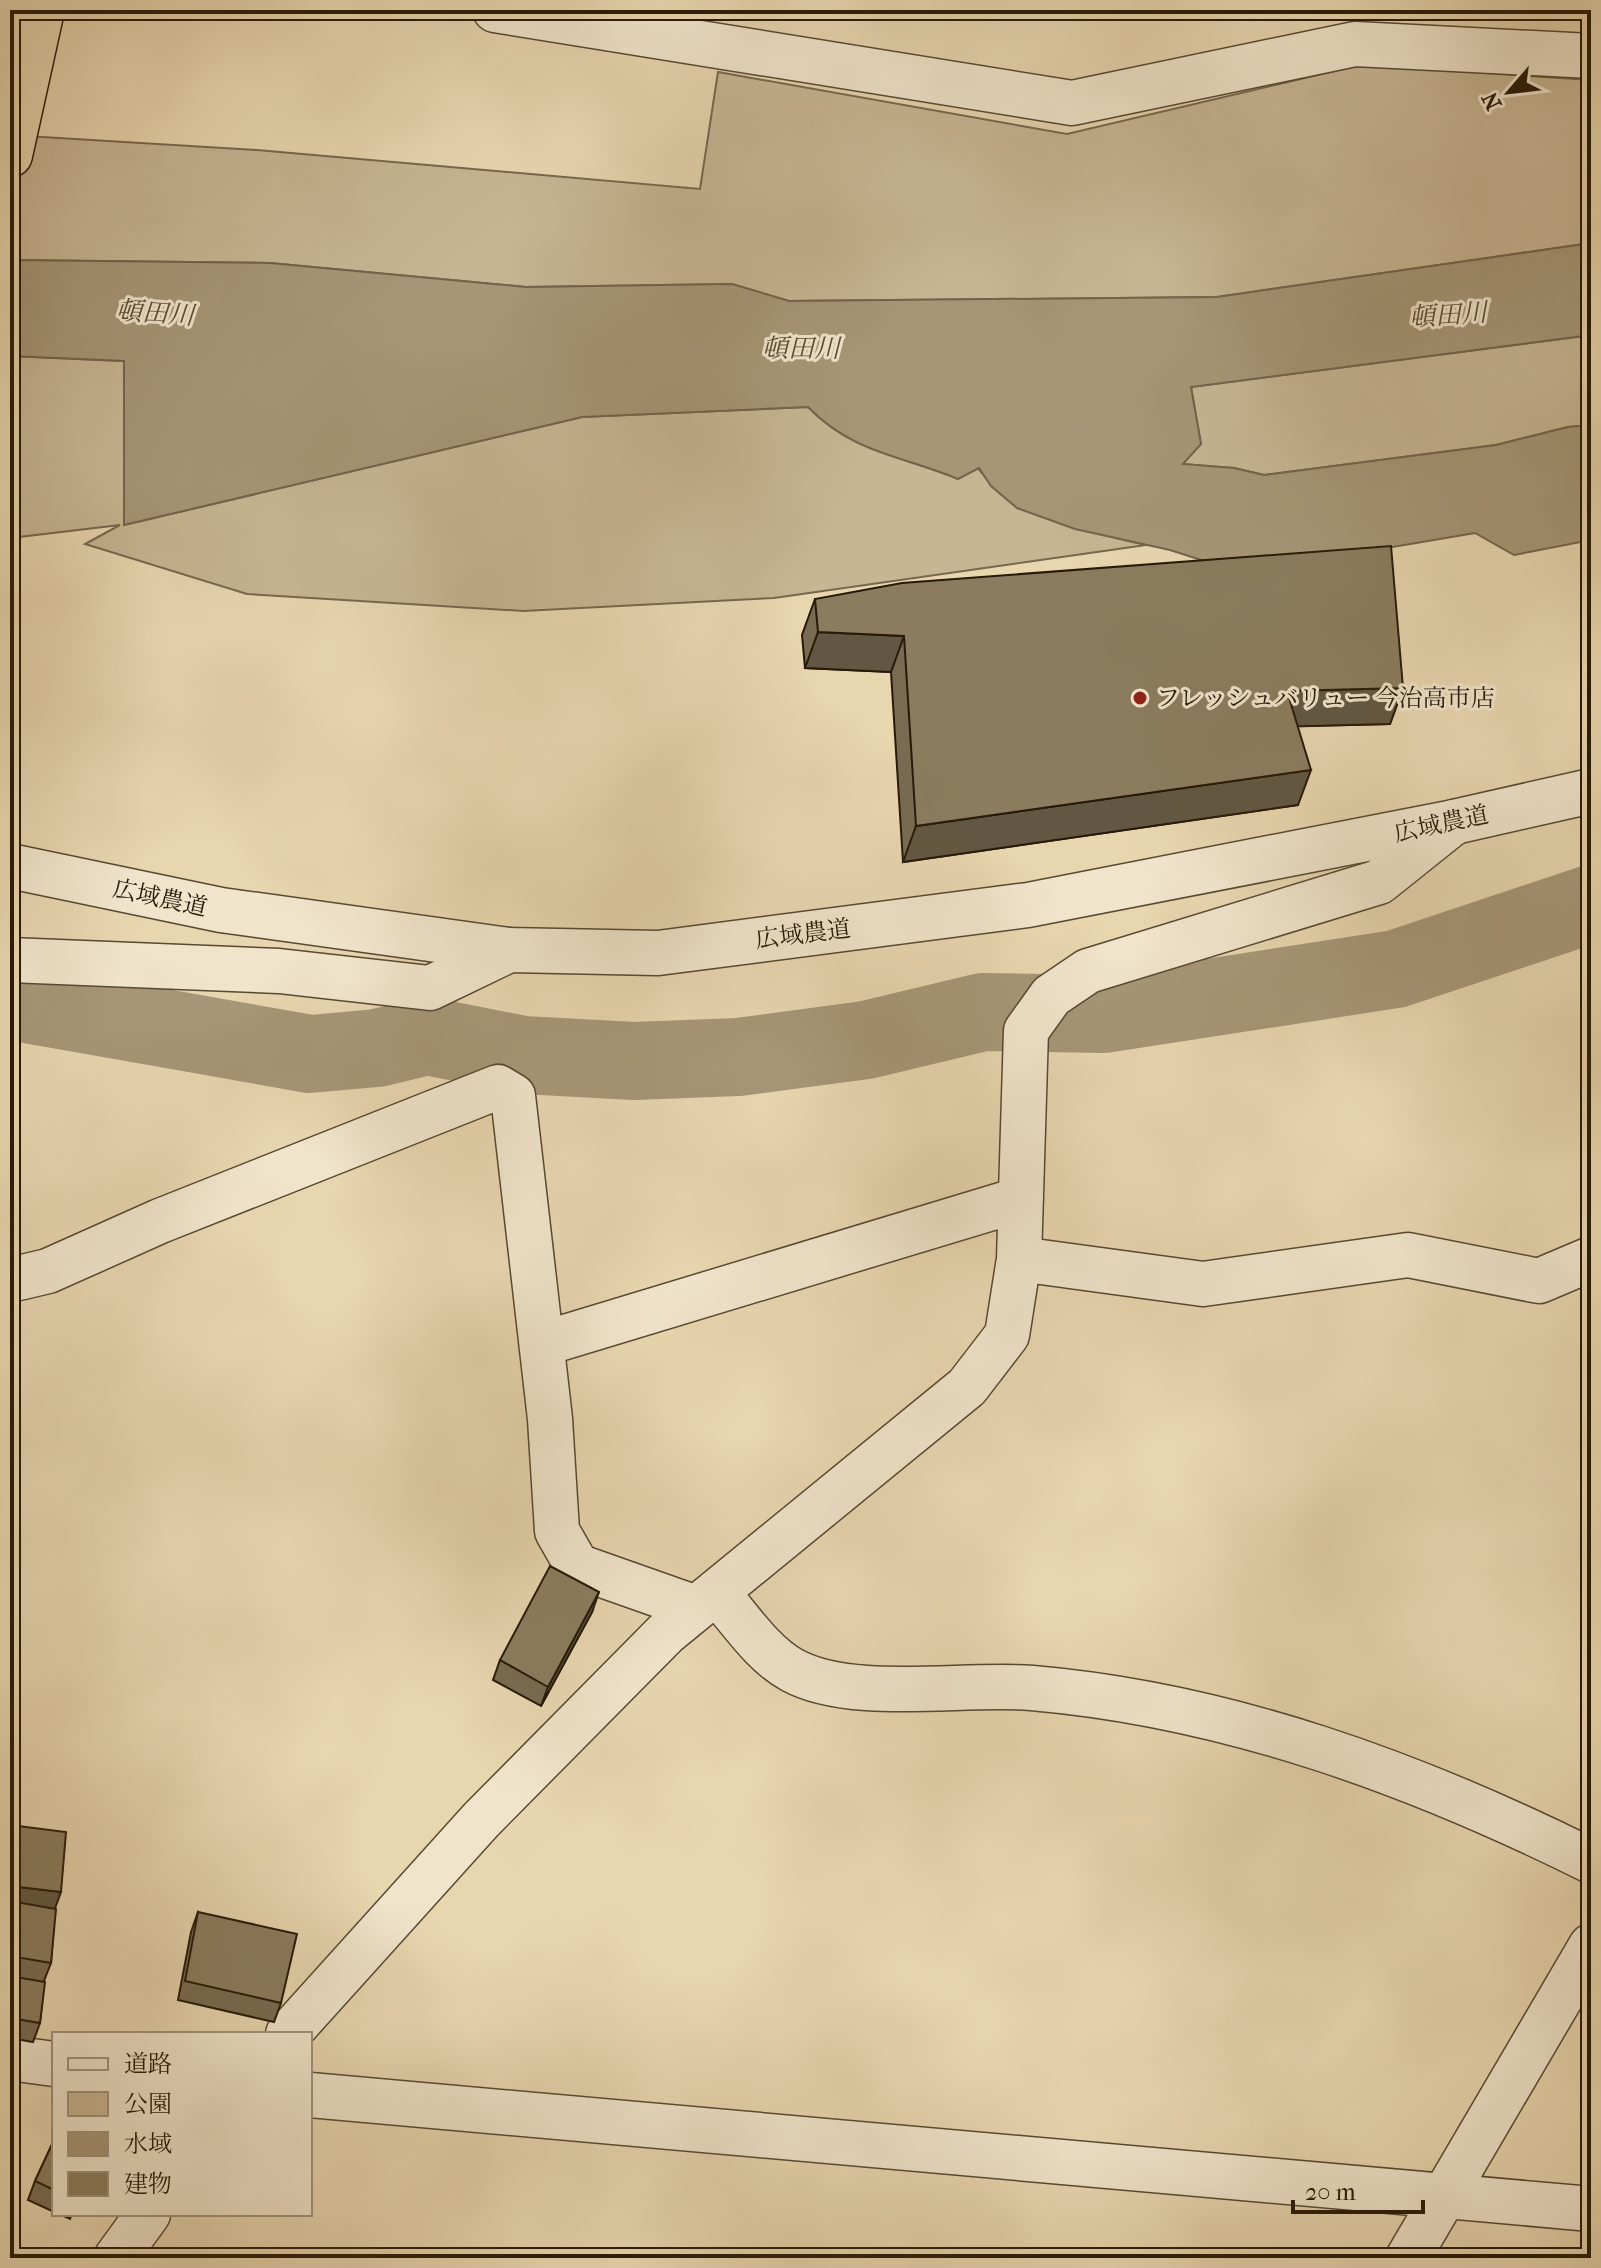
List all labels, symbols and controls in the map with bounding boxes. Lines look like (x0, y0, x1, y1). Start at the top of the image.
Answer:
north arrow (1469, 52, 1549, 132)
text: N (1477, 87, 1508, 114)
water label: 頓田川 (115, 295, 198, 331)
water label: 頓田川 (1408, 297, 1491, 333)
water label: 頓田川 (762, 333, 843, 364)
place label: フレッシュバリュー 今治高市店 (1156, 684, 1495, 712)
marker: フレッシュバリュー 今治高市店 (1131, 689, 1149, 707)
street label: 広域農道 (1391, 800, 1491, 848)
street label: 広域農道 (110, 874, 210, 922)
street label: 広域農道 (754, 914, 852, 954)
legend (52, 2032, 312, 2216)
text: 道路 (124, 2050, 172, 2078)
text: 公園 (124, 2090, 172, 2118)
text: 水域 (124, 2130, 172, 2158)
scale bar (1293, 2164, 1423, 2214)
text: 建物 (124, 2170, 172, 2198)
text: 20 m (1305, 2178, 1356, 2206)

